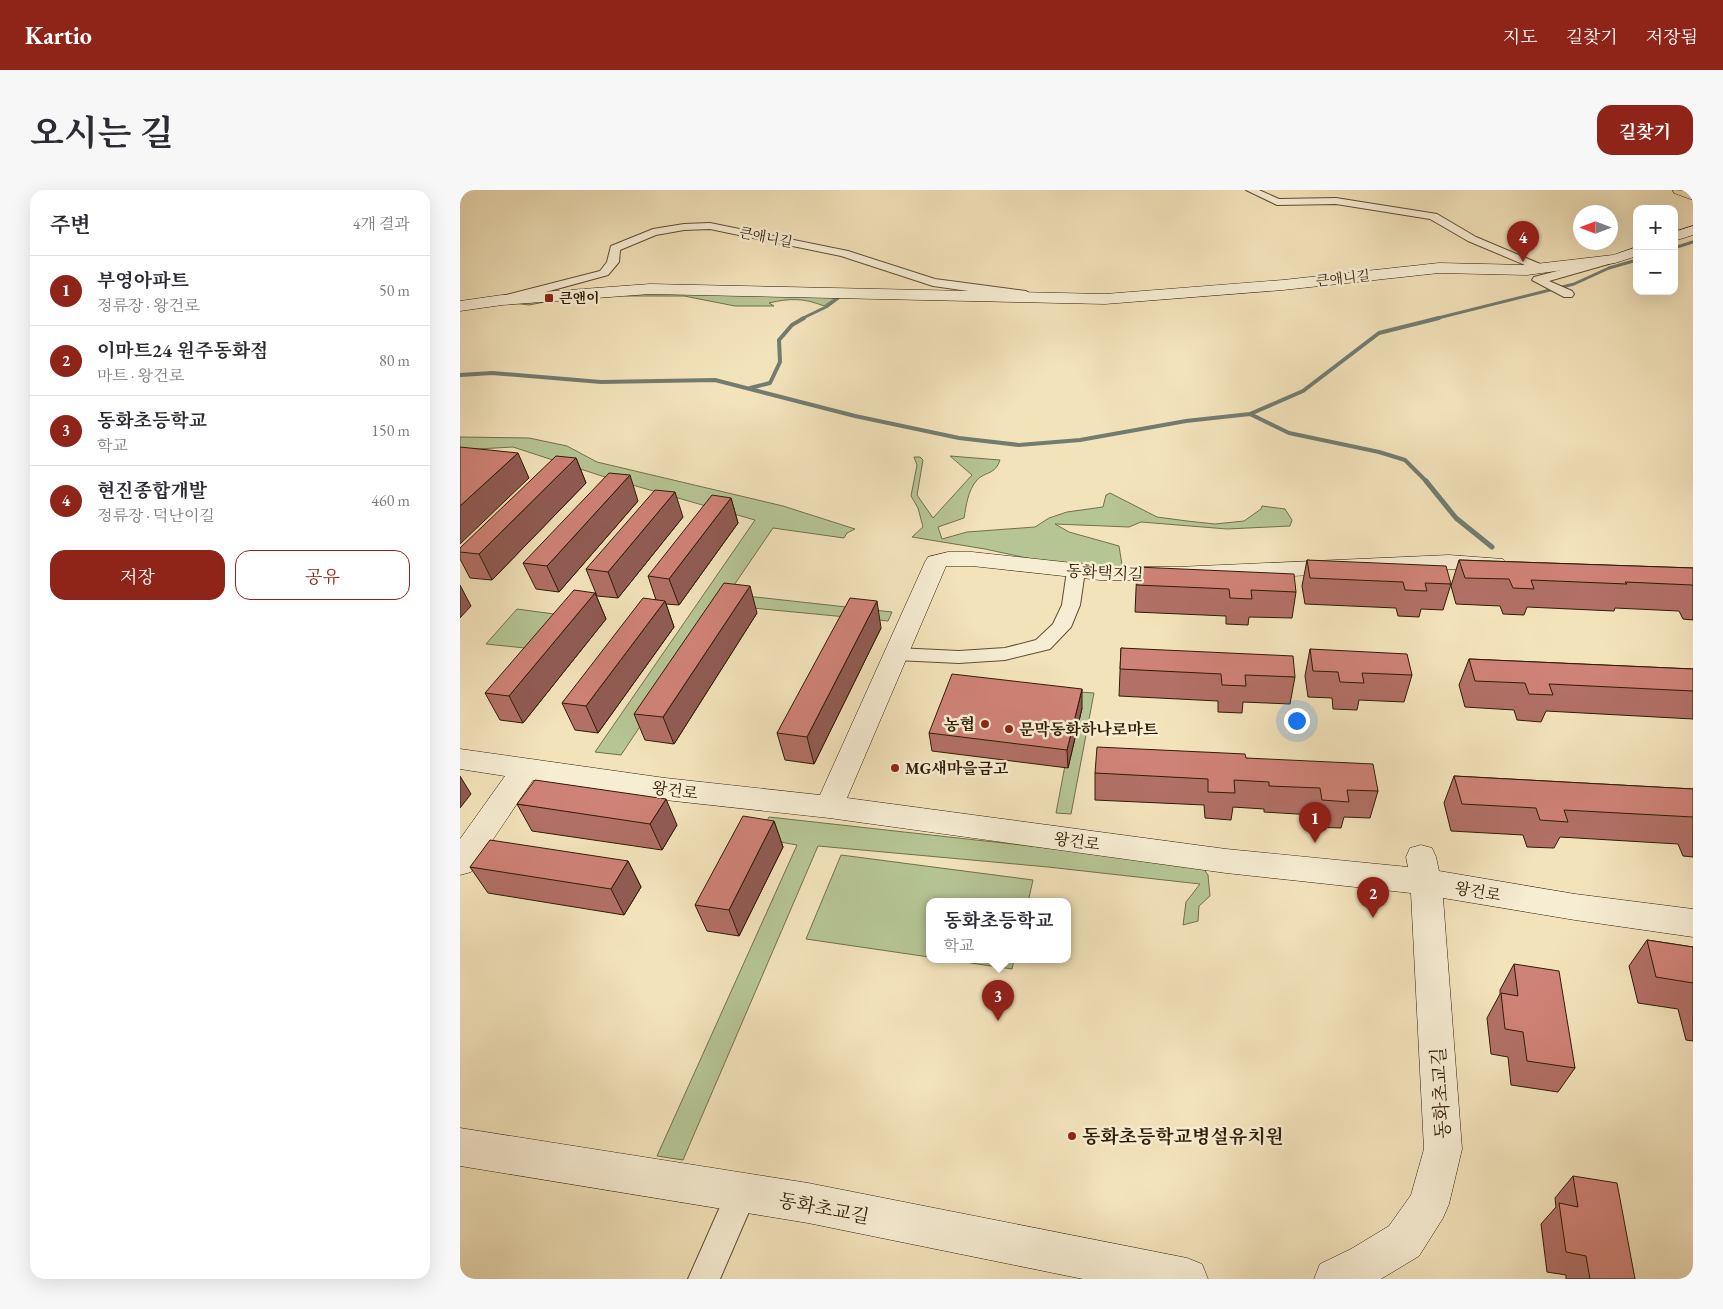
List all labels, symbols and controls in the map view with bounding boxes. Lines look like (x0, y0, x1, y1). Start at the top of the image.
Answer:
text: Kartio (25, 20, 92, 51)
text: 지도 (1503, 25, 1538, 48)
text: 길찾기 (1566, 25, 1618, 48)
text: 저장됨 (1646, 25, 1698, 48)
button: 길찾기 (1597, 105, 1693, 155)
text: 오시는 길 (30, 110, 174, 155)
north arrow (1573, 205, 1618, 250)
map controls (1633, 205, 1678, 295)
button: + (1633, 205, 1678, 250)
text: 주변 (50, 211, 91, 238)
text: 4개 결과 (353, 213, 410, 234)
pin: 4 (1507, 221, 1539, 262)
street label: 큰애니길 (738, 223, 794, 251)
button: − (1633, 250, 1678, 295)
street label: 큰애니길 (1315, 266, 1371, 290)
text: 부영아파트 (97, 268, 189, 293)
text: 1 (62, 280, 70, 301)
text: 50 m (379, 280, 410, 301)
place label: 큰앤이 (559, 289, 600, 307)
marker: 큰앤이 (543, 292, 555, 304)
text: 정류장 · 왕건로 (97, 295, 199, 316)
text: 이마트24 원주동화점 (97, 338, 268, 363)
text: 2 (62, 350, 70, 371)
text: 80 m (379, 350, 410, 371)
text: 마트 · 왕건로 (97, 365, 184, 386)
text: 동화초등학교 (97, 408, 207, 433)
text: 3 (62, 420, 70, 441)
text: 150 m (371, 420, 410, 441)
text: 학교 (97, 435, 128, 456)
text: 현진종합개발 (97, 478, 207, 503)
text: 4 (62, 490, 70, 511)
text: 460 m (371, 490, 410, 511)
text: 정류장 · 덕난이길 (97, 505, 215, 526)
button: 저장 (50, 550, 225, 600)
button: 공유 (235, 550, 410, 600)
street label: 동화택지길 (1066, 560, 1144, 585)
your location (1284, 708, 1310, 734)
place label: 농협 (944, 714, 975, 735)
marker: 농협 (979, 718, 991, 730)
place label: 문막동화하나로마트 (1019, 719, 1159, 740)
marker: 문막동화하나로마트 (1003, 723, 1015, 735)
place label: MG새마을금고 (905, 758, 1009, 779)
marker: MG새마을금고 (889, 762, 901, 774)
street label: 왕건로 (651, 777, 700, 804)
pin: 1 (1299, 802, 1331, 843)
street label: 왕건로 (1053, 828, 1102, 855)
pin: 2 (1357, 877, 1389, 918)
street label: 왕건로 (1453, 877, 1503, 906)
popup (926, 898, 1071, 963)
text: 동화초등학교 (943, 908, 1054, 933)
text: 학교 (943, 935, 974, 956)
pin: 3 (982, 980, 1014, 1021)
street label: 동화초교길 (1426, 1046, 1455, 1139)
place label: 동화초등학교병설유치원 (1082, 1124, 1284, 1149)
marker: 동화초등학교병설유치원 (1066, 1130, 1078, 1142)
street label: 동화초교길 (776, 1187, 871, 1230)

